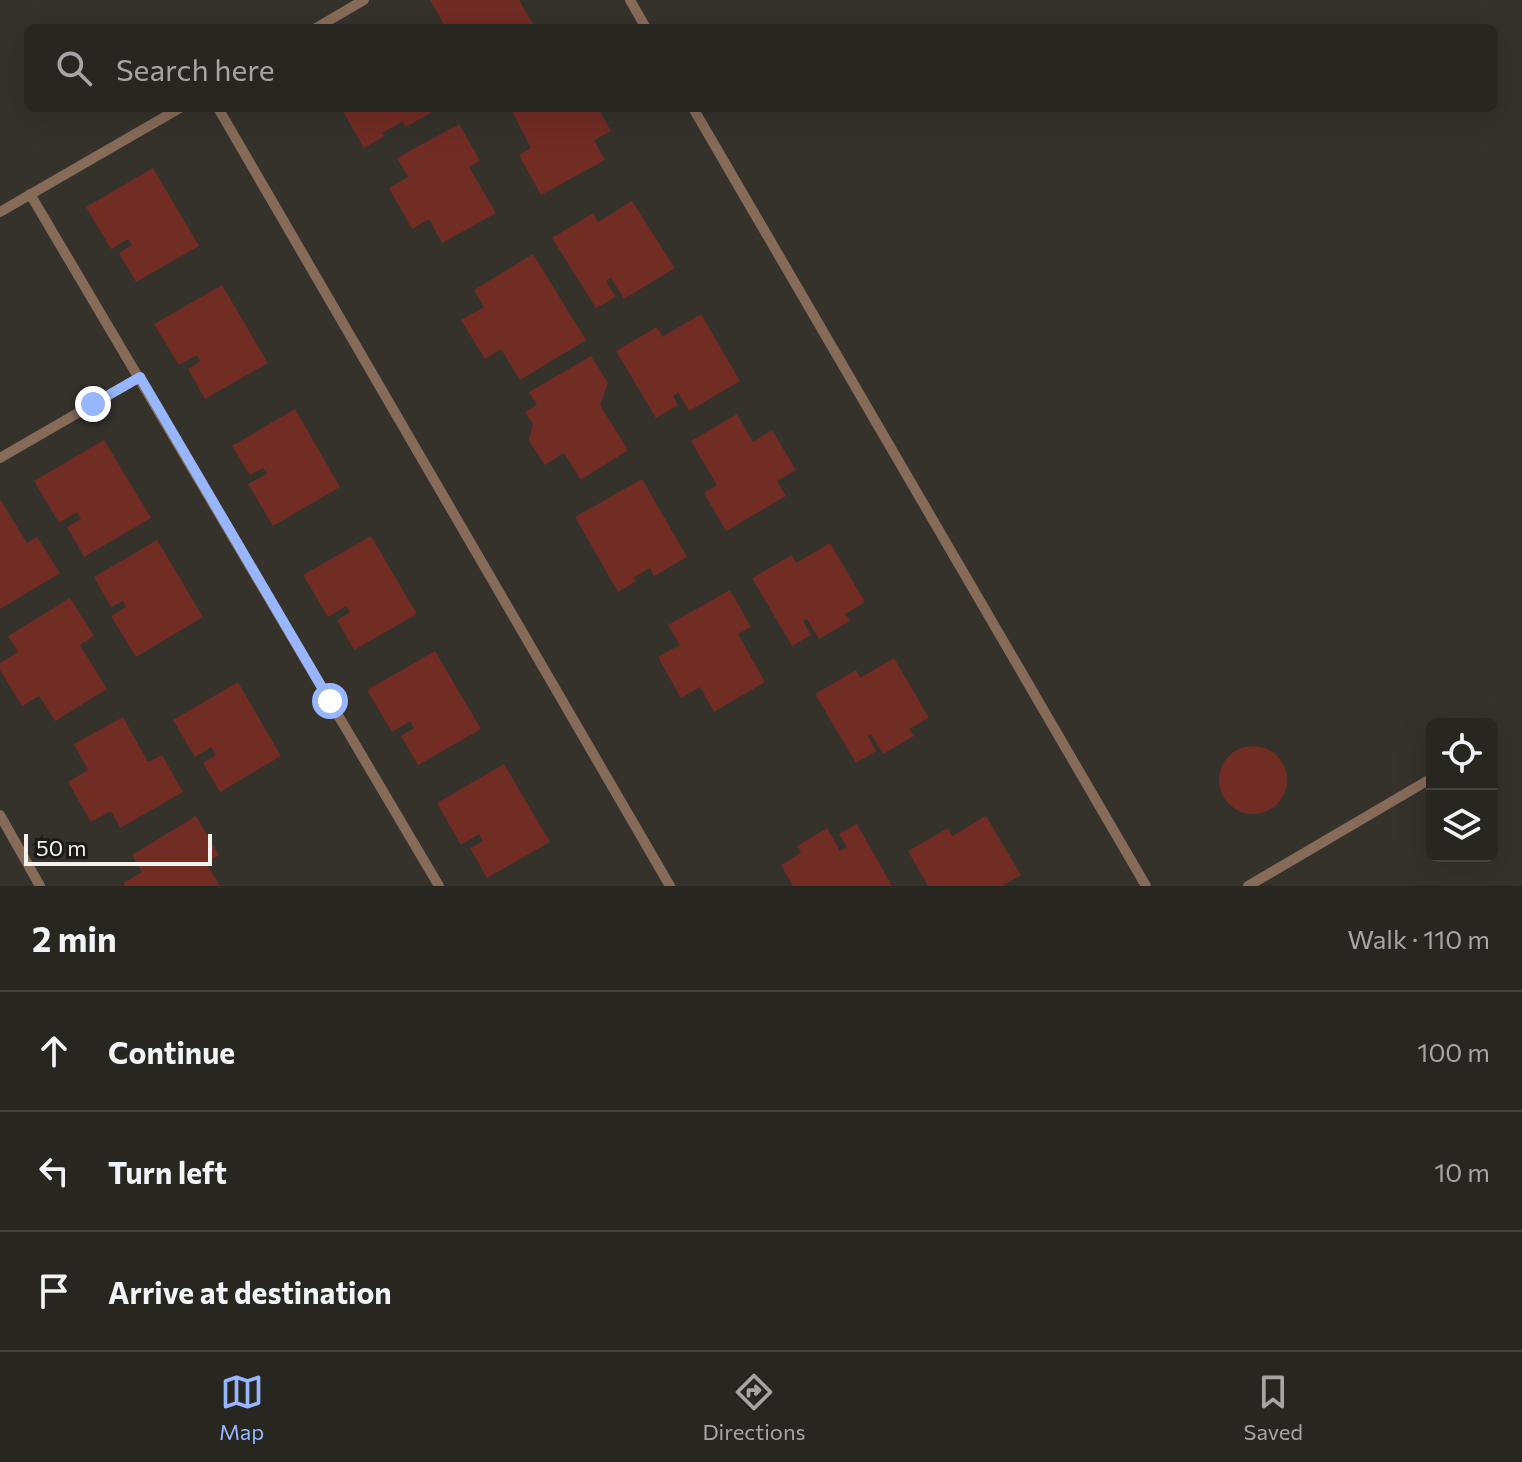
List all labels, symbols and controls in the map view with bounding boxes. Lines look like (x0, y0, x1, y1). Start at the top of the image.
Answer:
search box (24, 24, 1498, 112)
icon: search (52, 46, 96, 90)
text: Search here (116, 50, 275, 87)
route end (75, 386, 111, 422)
route start (312, 683, 348, 719)
map controls (1426, 718, 1498, 862)
button: locate (1426, 718, 1498, 790)
button: layers (1426, 790, 1498, 862)
scale bar (24, 830, 212, 866)
text: 50 m (36, 834, 86, 861)
text: 2 min (32, 917, 117, 959)
text: Walk · 110 m (1348, 923, 1490, 954)
icon: ahead (32, 1029, 76, 1073)
text: Continue (108, 1033, 235, 1070)
text: 100 m (1417, 1036, 1490, 1067)
icon: left (32, 1149, 76, 1193)
text: Turn left (108, 1153, 227, 1190)
text: 10 m (1434, 1156, 1490, 1187)
icon: arrive (32, 1269, 76, 1313)
text: Arrive at destination (108, 1273, 392, 1310)
tab: Map (219, 1370, 264, 1445)
tab: Directions (702, 1370, 806, 1445)
tab: Saved (1244, 1370, 1303, 1445)

